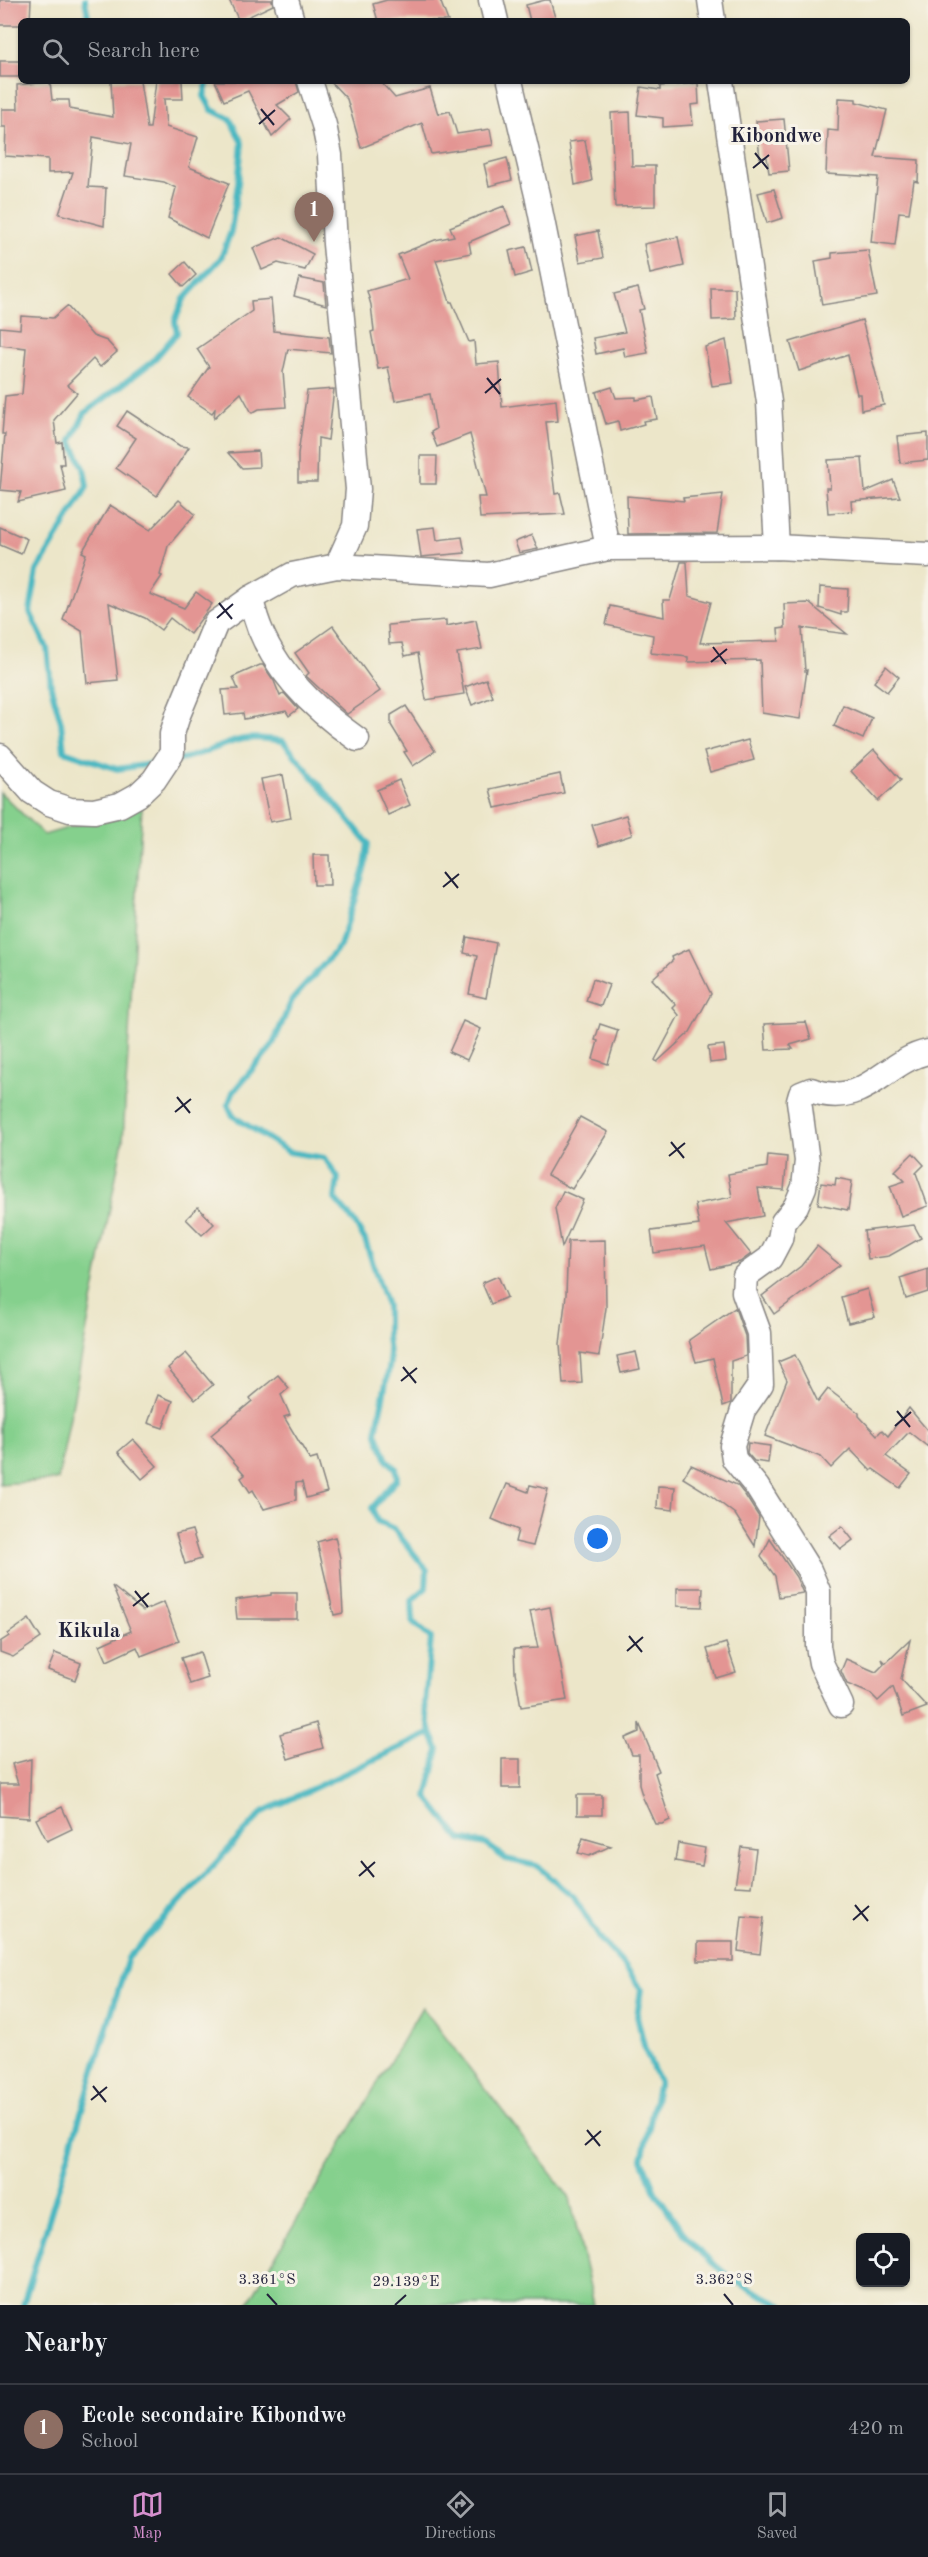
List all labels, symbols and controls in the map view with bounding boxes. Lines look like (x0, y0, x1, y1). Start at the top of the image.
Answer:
search box (18, 18, 910, 84)
icon: search (39, 35, 72, 68)
text: Search here (87, 40, 200, 62)
district label: Kibondwe (730, 126, 822, 147)
pin: 1 (294, 192, 334, 242)
your location (583, 1524, 612, 1553)
district label: Kikula (58, 1621, 121, 1642)
map controls (856, 2233, 910, 2287)
button: locate (856, 2233, 910, 2287)
text: 3.361°S (238, 2273, 296, 2288)
text: 3.362°S (695, 2273, 753, 2288)
text: 29.139°E (373, 2275, 439, 2290)
text: Nearby (24, 2331, 108, 2357)
text: Ecole secondaire Kibondwe (81, 2405, 346, 2427)
text: 1 (38, 2419, 49, 2439)
text: 420 m (848, 2419, 904, 2439)
text: School (81, 2432, 138, 2452)
tab: Map (131, 2488, 164, 2544)
tab: Directions (425, 2488, 496, 2544)
tab: Saved (757, 2488, 797, 2544)

